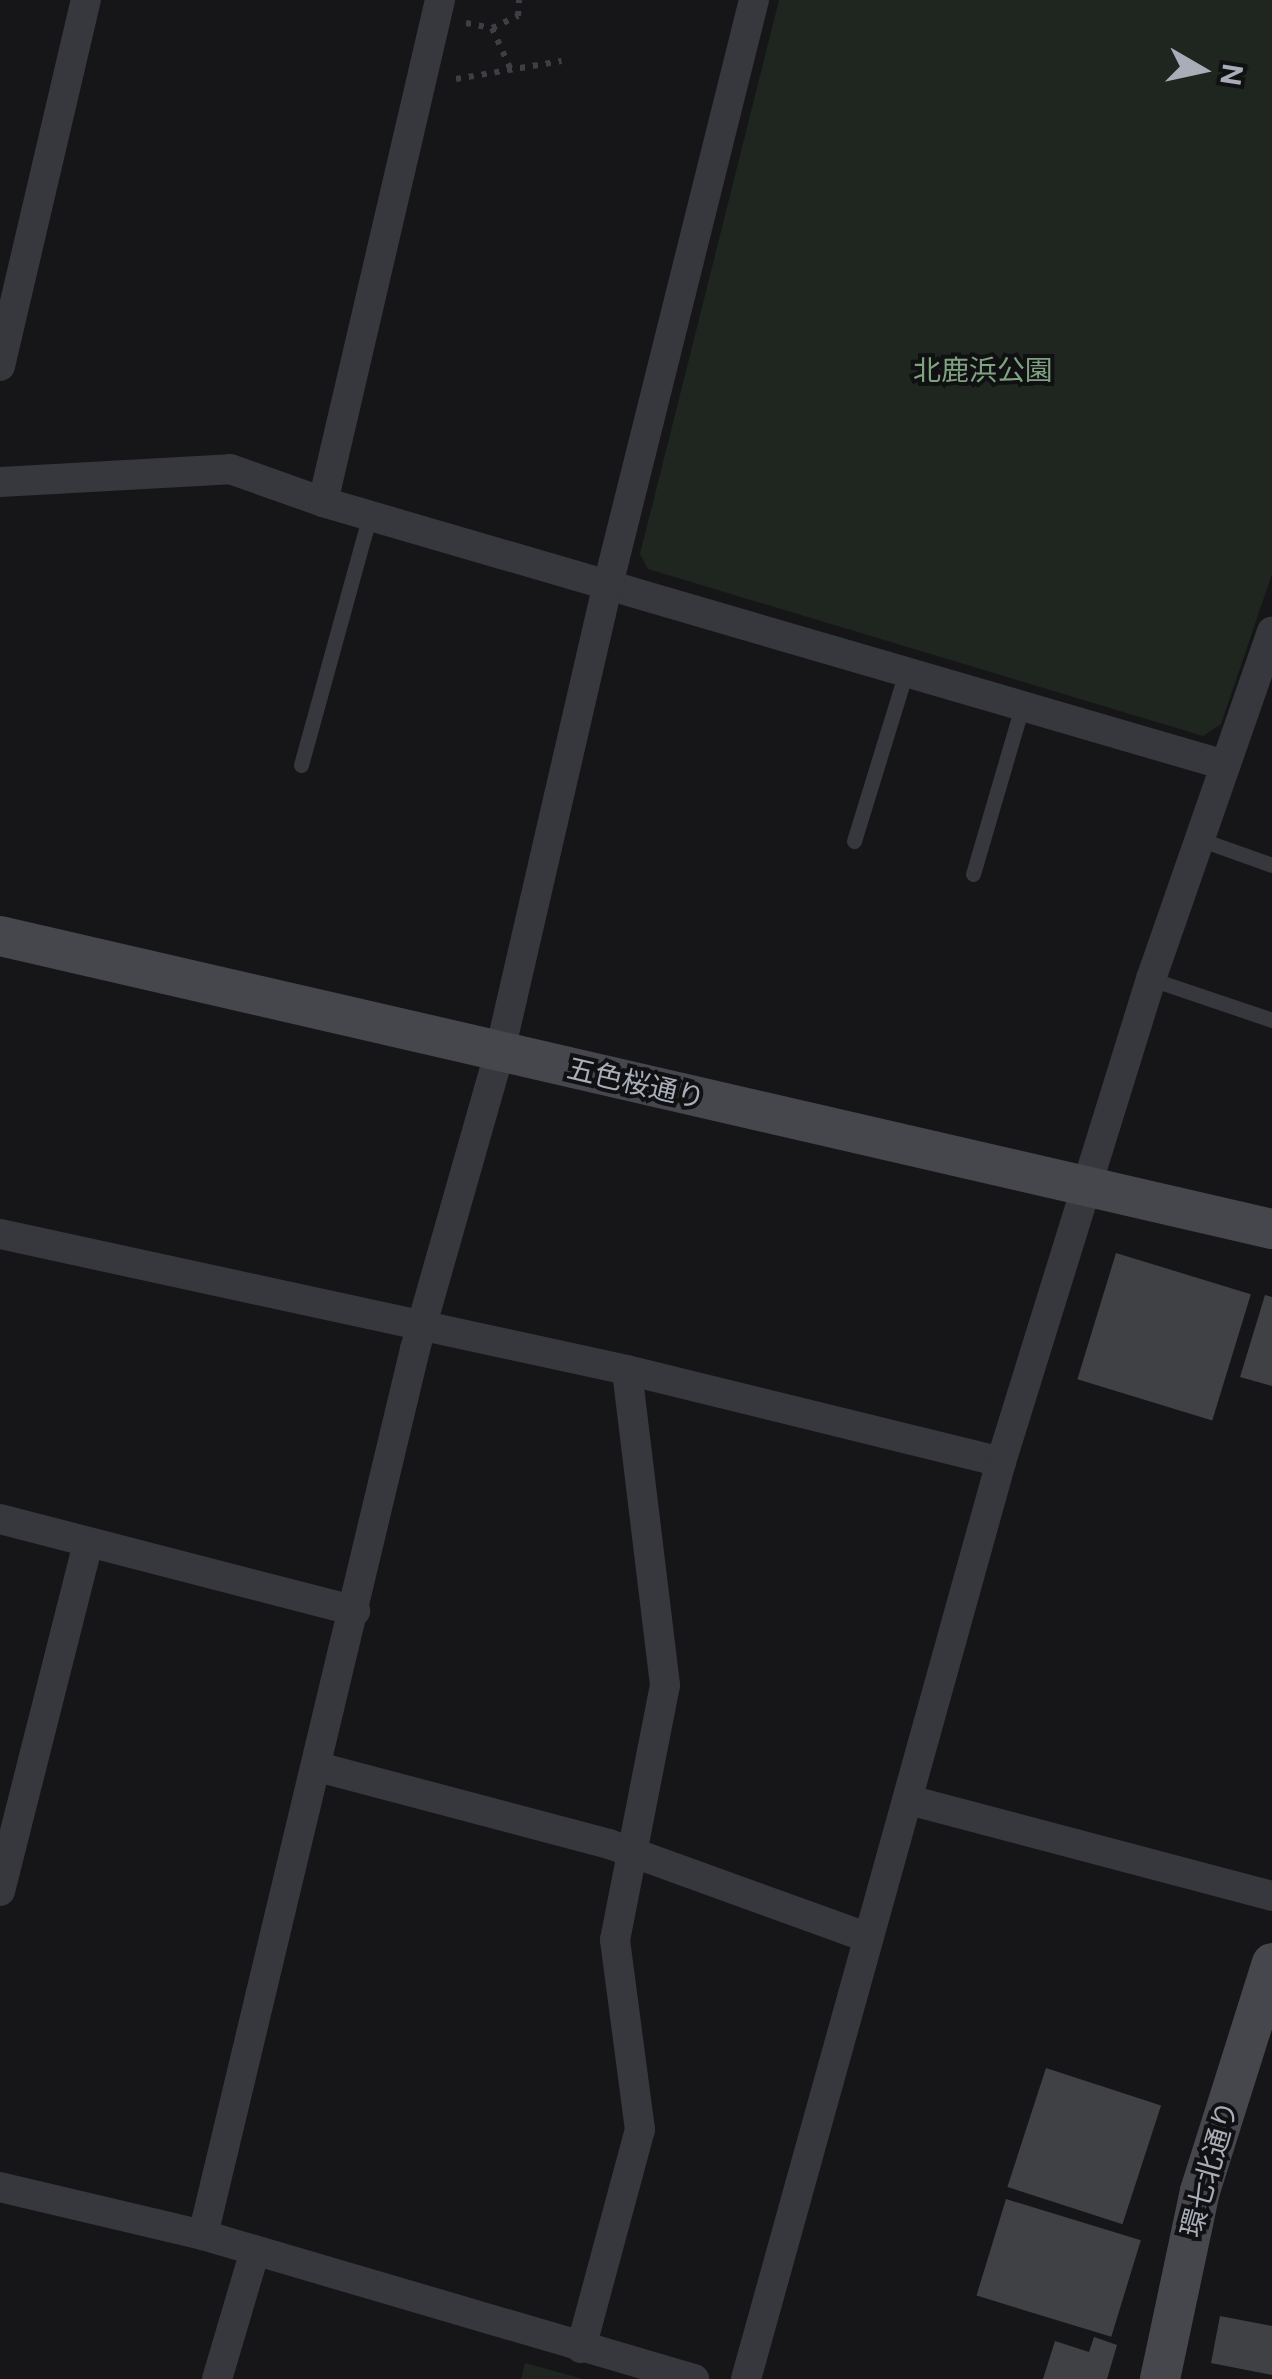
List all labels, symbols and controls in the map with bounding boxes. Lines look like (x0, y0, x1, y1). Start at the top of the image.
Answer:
north arrow (1152, 20, 1252, 120)
text: N (1214, 61, 1250, 88)
park label: 北鹿浜公園 (913, 353, 1053, 387)
street label: 五色桜通り (564, 1051, 708, 1115)
street label: 環七北通り (1174, 2097, 1244, 2241)

